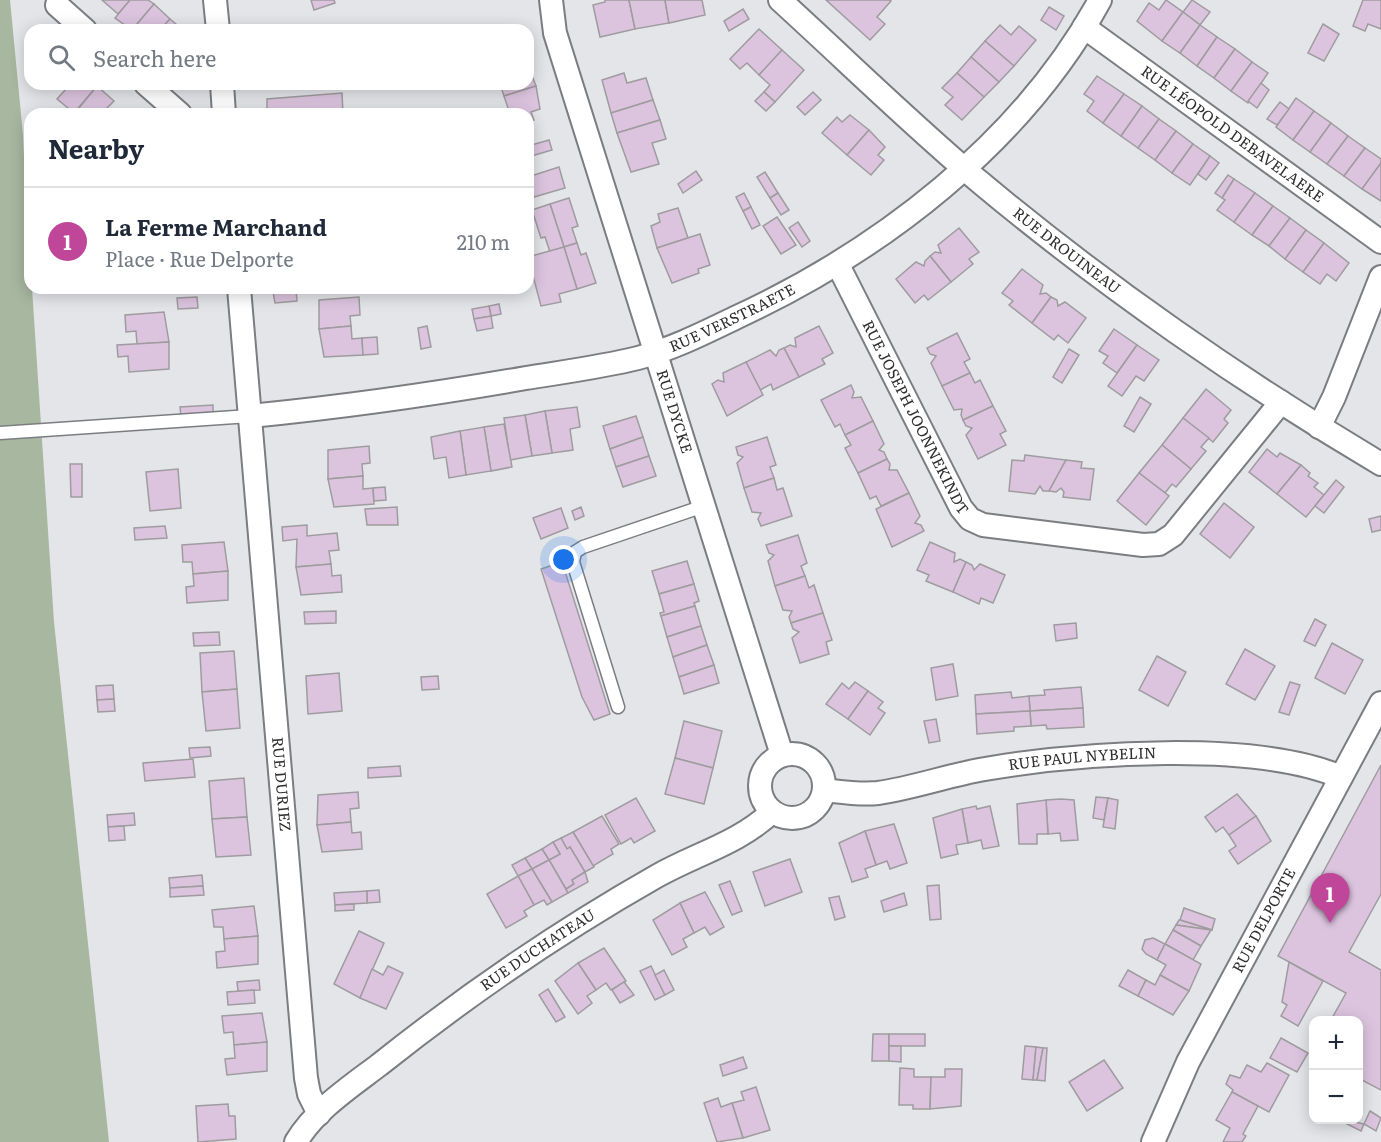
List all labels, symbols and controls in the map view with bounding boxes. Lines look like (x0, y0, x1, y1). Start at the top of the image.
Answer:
search box (24, 24, 534, 90)
icon: search (45, 41, 78, 74)
text: Search here (93, 41, 216, 74)
street label: RUE LÉOPOLD DEBAVELAERE (1137, 59, 1329, 207)
text: Nearby (48, 128, 144, 167)
street label: RUE DROUINEAU (1009, 201, 1126, 299)
text: La Ferme Marchand (105, 210, 327, 243)
text: 1 (63, 226, 72, 256)
text: 210 m (457, 226, 510, 256)
text: Place · Rue Delporte (105, 243, 294, 273)
street label: RUE VERSTRAETE (665, 277, 799, 357)
street label: RUE JOSEPH JOONNEKINDT (858, 316, 975, 519)
street label: RUE DYCKE (651, 366, 699, 456)
your location (549, 545, 578, 574)
street label: RUE DURIEZ (267, 736, 298, 832)
street label: RUE PAUL NYBELIN (1007, 740, 1157, 775)
street label: RUE DELPORTE (1225, 863, 1300, 976)
pin: 1 (1310, 874, 1350, 923)
street label: RUE DUCHATEAU (475, 902, 599, 996)
map controls (1309, 1016, 1363, 1124)
button: + (1309, 1016, 1363, 1070)
button: − (1309, 1070, 1363, 1124)

